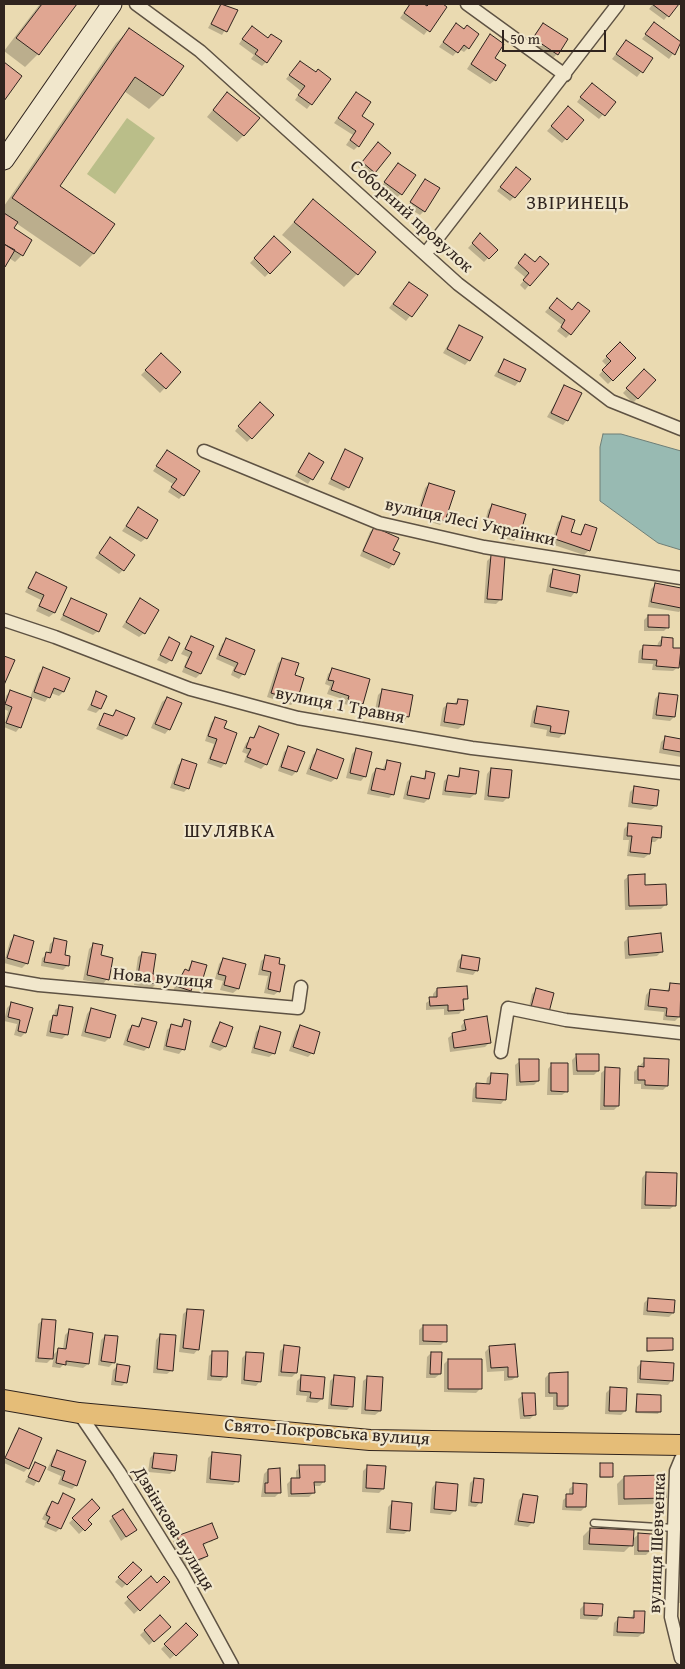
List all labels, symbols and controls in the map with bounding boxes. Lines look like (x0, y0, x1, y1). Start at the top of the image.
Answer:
scale bar (505, 20, 609, 52)
text: 50 m (510, 28, 540, 49)
street label: Соборний провулок (345, 156, 477, 278)
district label: ЗВІРИНЕЦЬ (525, 193, 631, 215)
street label: вулиця Лесі Українки (383, 494, 557, 552)
street label: вулиця 1 Травня (274, 683, 406, 729)
district label: ШУЛЯВКА (183, 821, 277, 843)
street label: Нова вулиця (112, 964, 214, 994)
street label: Свято-Покровська вулиця (224, 1415, 430, 1451)
street label: Дзвінкова вулиця (127, 1463, 219, 1595)
street label: вулиця Шевченка (645, 1472, 671, 1614)

